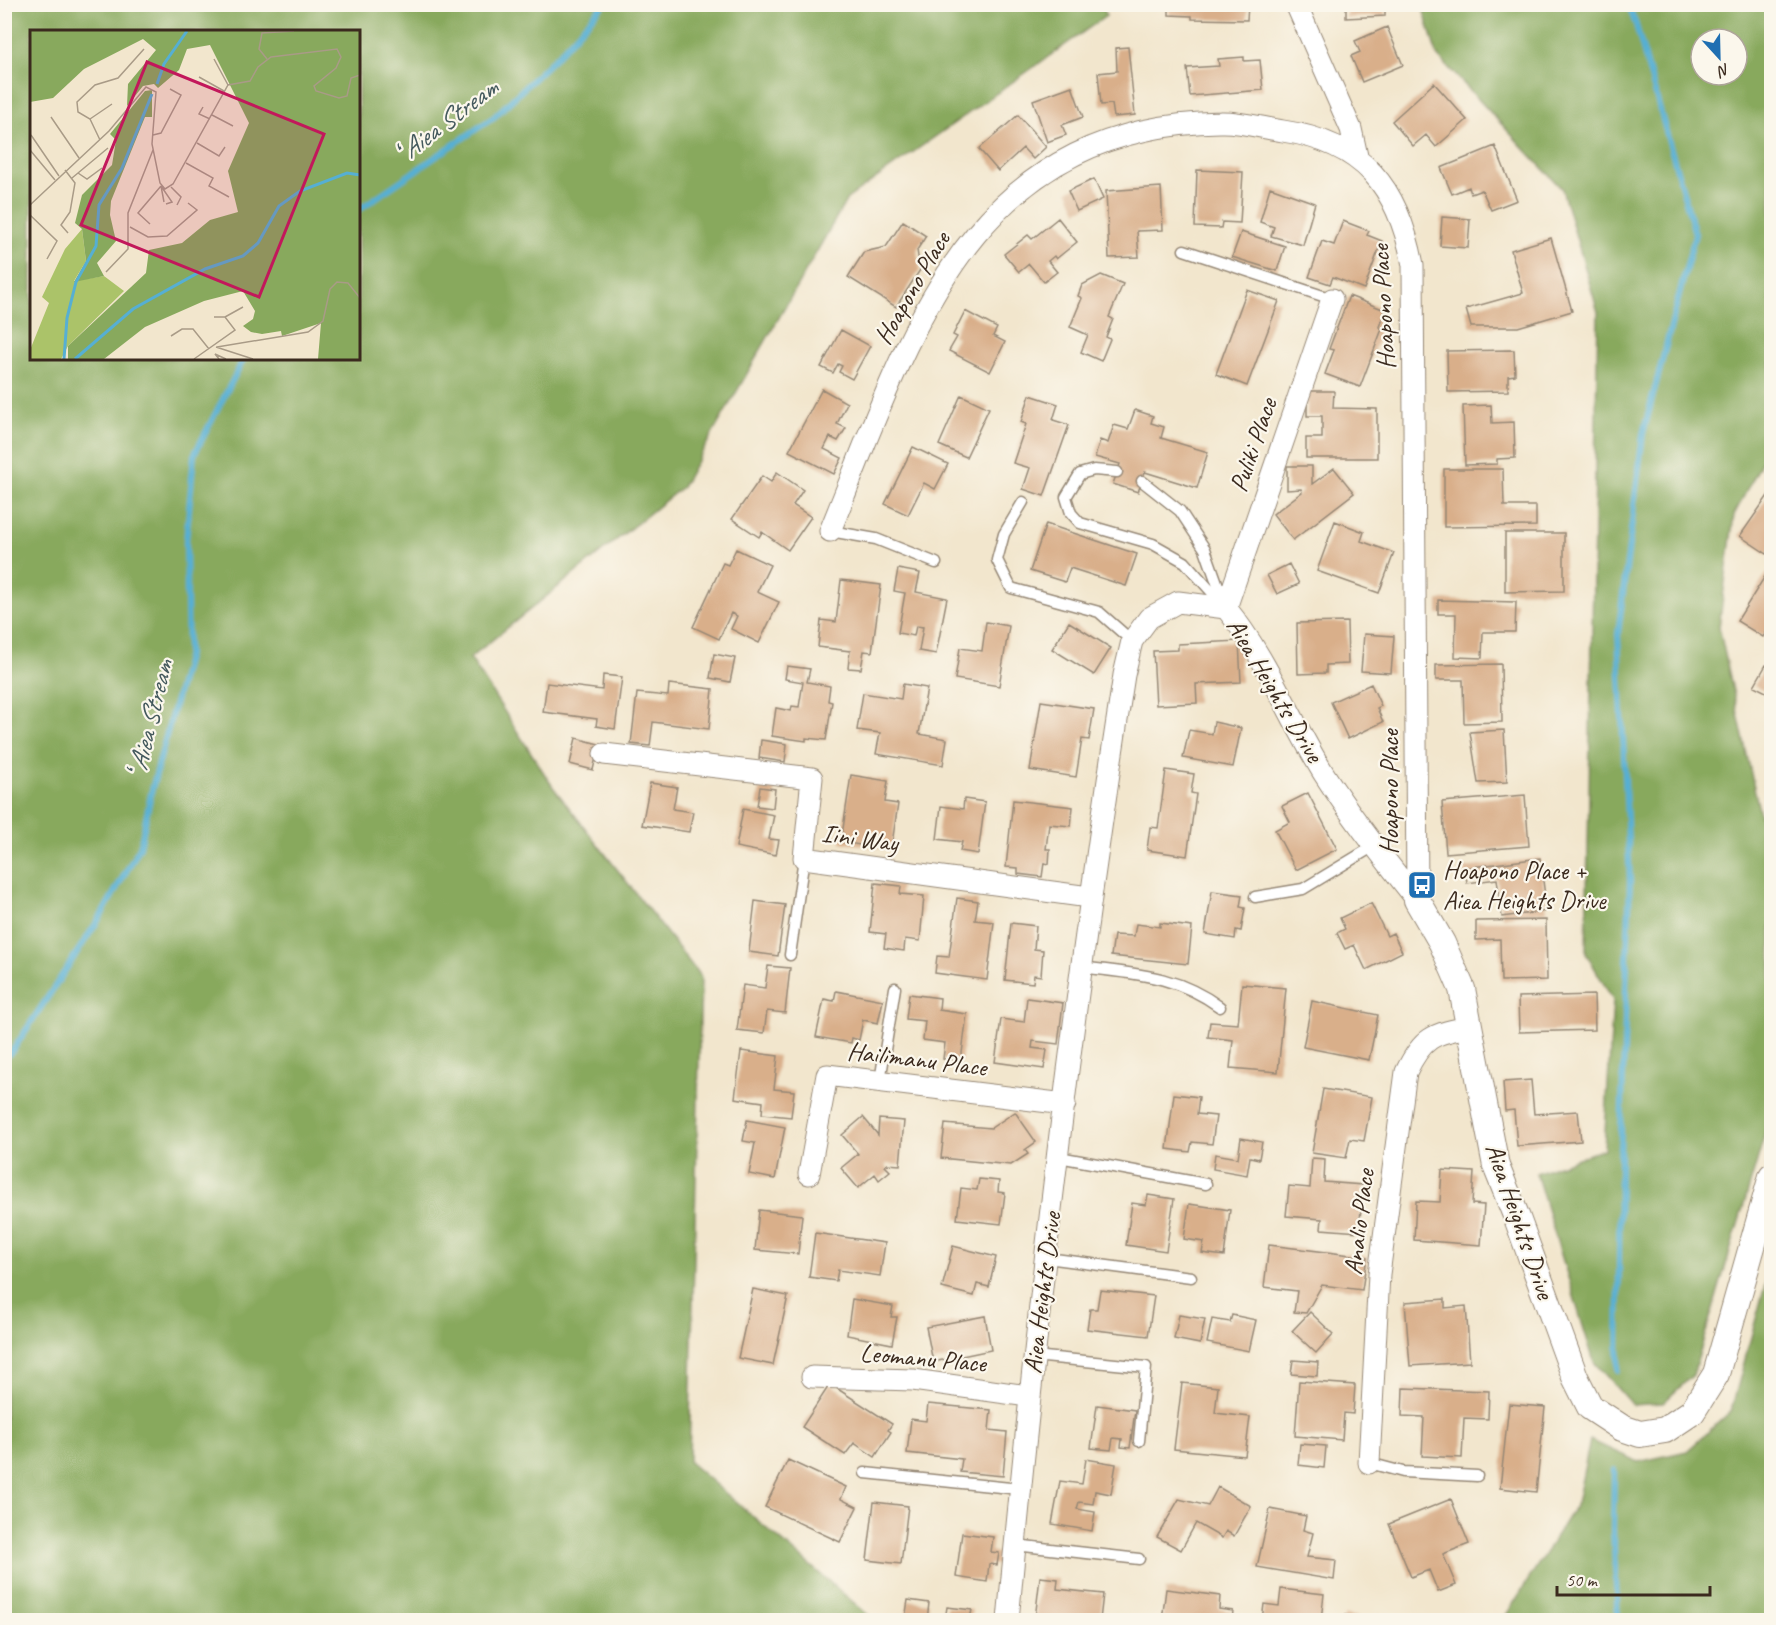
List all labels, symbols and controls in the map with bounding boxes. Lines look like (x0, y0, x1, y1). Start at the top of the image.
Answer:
north arrow (1689, 27, 1749, 87)
inset map (30, 30, 360, 360)
text: N (1713, 59, 1733, 82)
water label: ʻAiea Stream (390, 70, 506, 169)
street label: Hoapono Place (866, 224, 958, 350)
street label: Hoapono Place (1363, 242, 1403, 370)
street label: Puliki Place (1222, 393, 1285, 496)
street label: Aiea Heights Drive (1219, 612, 1332, 769)
water label: ʻAiea Stream (119, 655, 181, 779)
street label: Hoapono Place (1373, 728, 1406, 854)
street label: Iini Way (820, 816, 902, 860)
place label: Hoapono Place + Aiea Heights Drive (1443, 854, 1607, 917)
bus stop icon: Hoapono Place + Aiea Heights Drive (1406, 869, 1438, 901)
street label: Hailimanu Place (846, 1034, 991, 1084)
street label: Aiea Heights Drive (1478, 1139, 1563, 1305)
street label: Analio Place (1336, 1166, 1382, 1277)
street label: Aiea Heights Drive (1016, 1209, 1068, 1376)
street label: Leomanu Place (859, 1336, 989, 1380)
scale bar (1557, 1559, 1710, 1597)
text: 50 m (1566, 1569, 1599, 1591)

